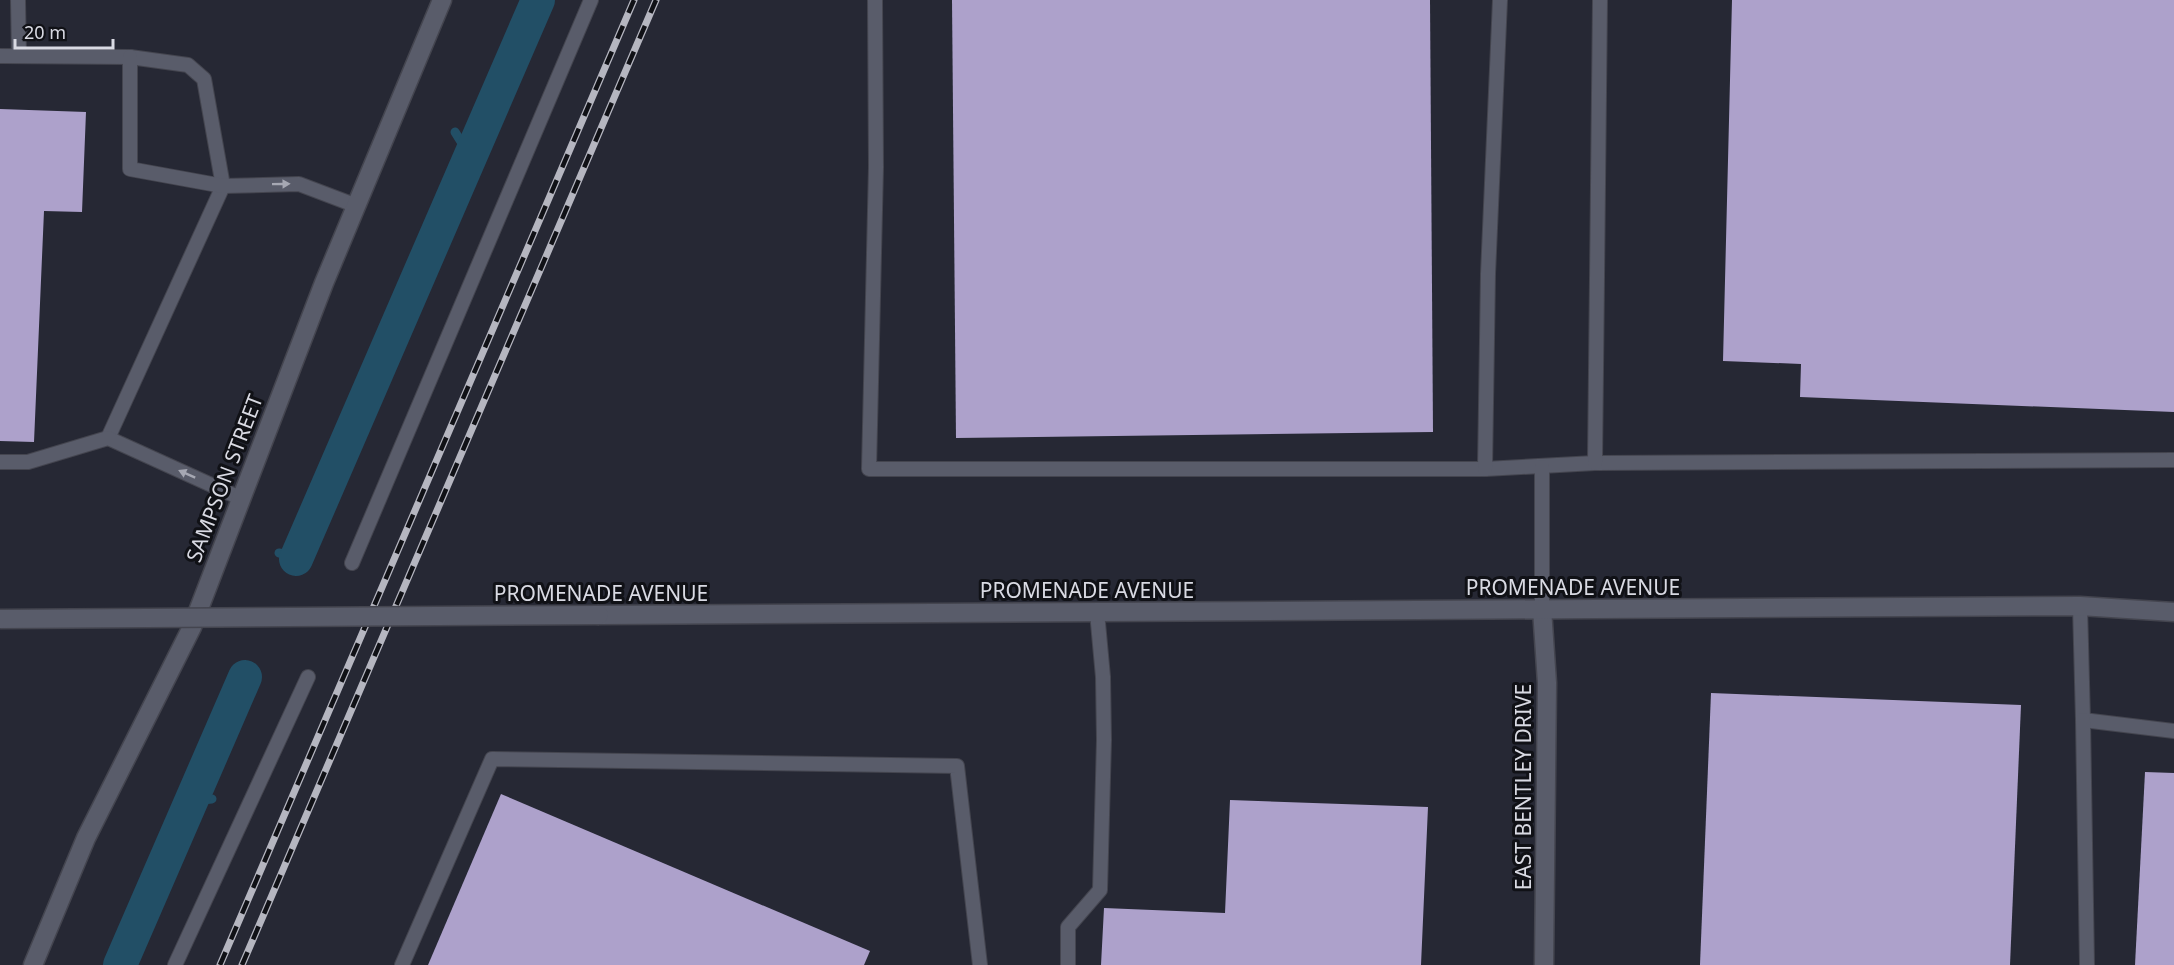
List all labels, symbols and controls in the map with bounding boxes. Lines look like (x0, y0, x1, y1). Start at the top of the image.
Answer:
scale bar (15, 12, 112, 50)
text: 20 m (24, 20, 66, 44)
one-way arrow (272, 179, 291, 189)
street label: SAMPSON STREET (179, 390, 269, 566)
one-way arrow (177, 469, 195, 479)
street label: PROMENADE AVENUE (1466, 573, 1680, 601)
street label: PROMENADE AVENUE (980, 576, 1194, 604)
street label: PROMENADE AVENUE (494, 579, 708, 607)
street label: EAST BENTLEY DRIVE (1509, 684, 1537, 890)

